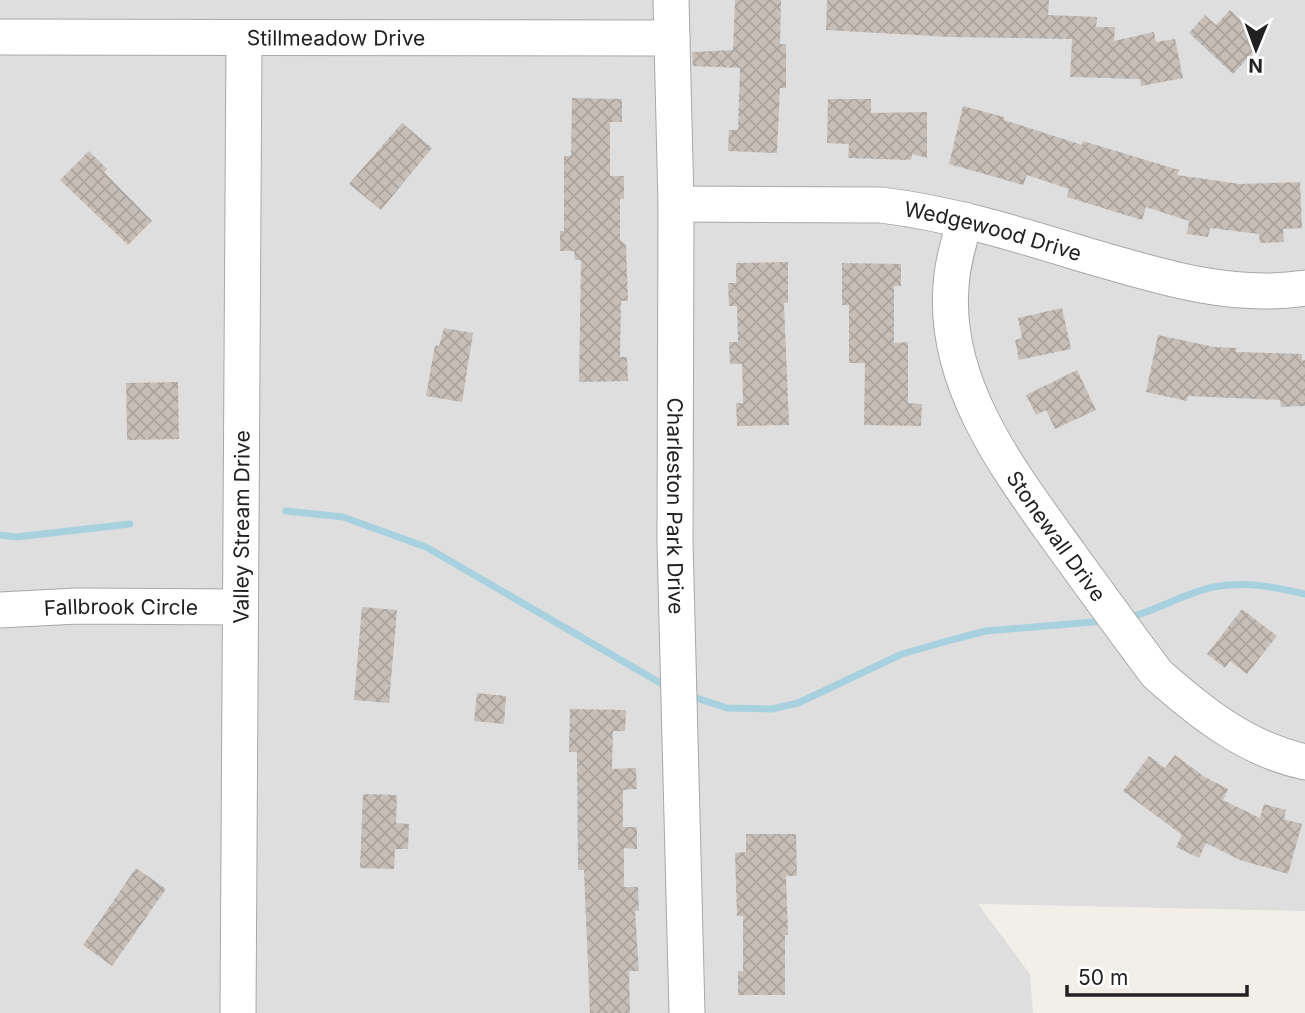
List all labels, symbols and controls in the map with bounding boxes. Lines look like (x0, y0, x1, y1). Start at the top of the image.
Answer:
north arrow (1221, 14, 1291, 84)
street label: Stillmeadow Drive (247, 25, 425, 50)
text: N (1248, 54, 1263, 77)
street label: Wedgewood Drive (902, 196, 1085, 266)
street label: Charleston Park Drive (662, 397, 689, 615)
street label: Valley Stream Drive (228, 430, 254, 624)
street label: Stonewall Drive (1002, 466, 1112, 606)
street label: Fallbrook Circle (43, 593, 198, 620)
scale bar (1067, 954, 1247, 998)
text: 50 m (1078, 965, 1128, 990)

